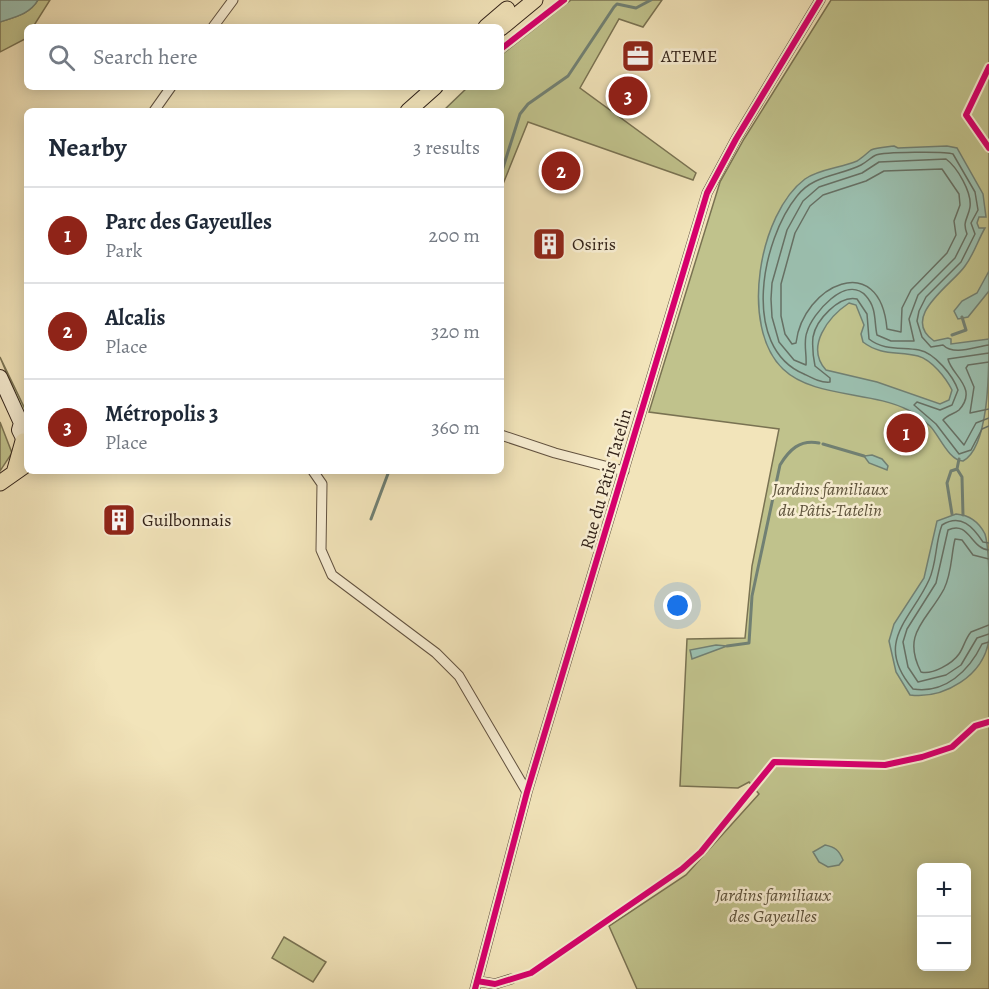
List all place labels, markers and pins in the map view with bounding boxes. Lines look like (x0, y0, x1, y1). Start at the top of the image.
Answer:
office icon: ATEME (620, 38, 656, 74)
place label: ATEME (660, 44, 717, 68)
pin: 3 (608, 74, 648, 118)
pin: 2 (542, 148, 580, 194)
building icon: Osiris (531, 226, 567, 262)
place label: Osiris (572, 232, 616, 256)
pin: 1 (886, 410, 926, 456)
building icon: Guilbonnais (101, 502, 137, 538)
place label: Guilbonnais (142, 508, 231, 532)

